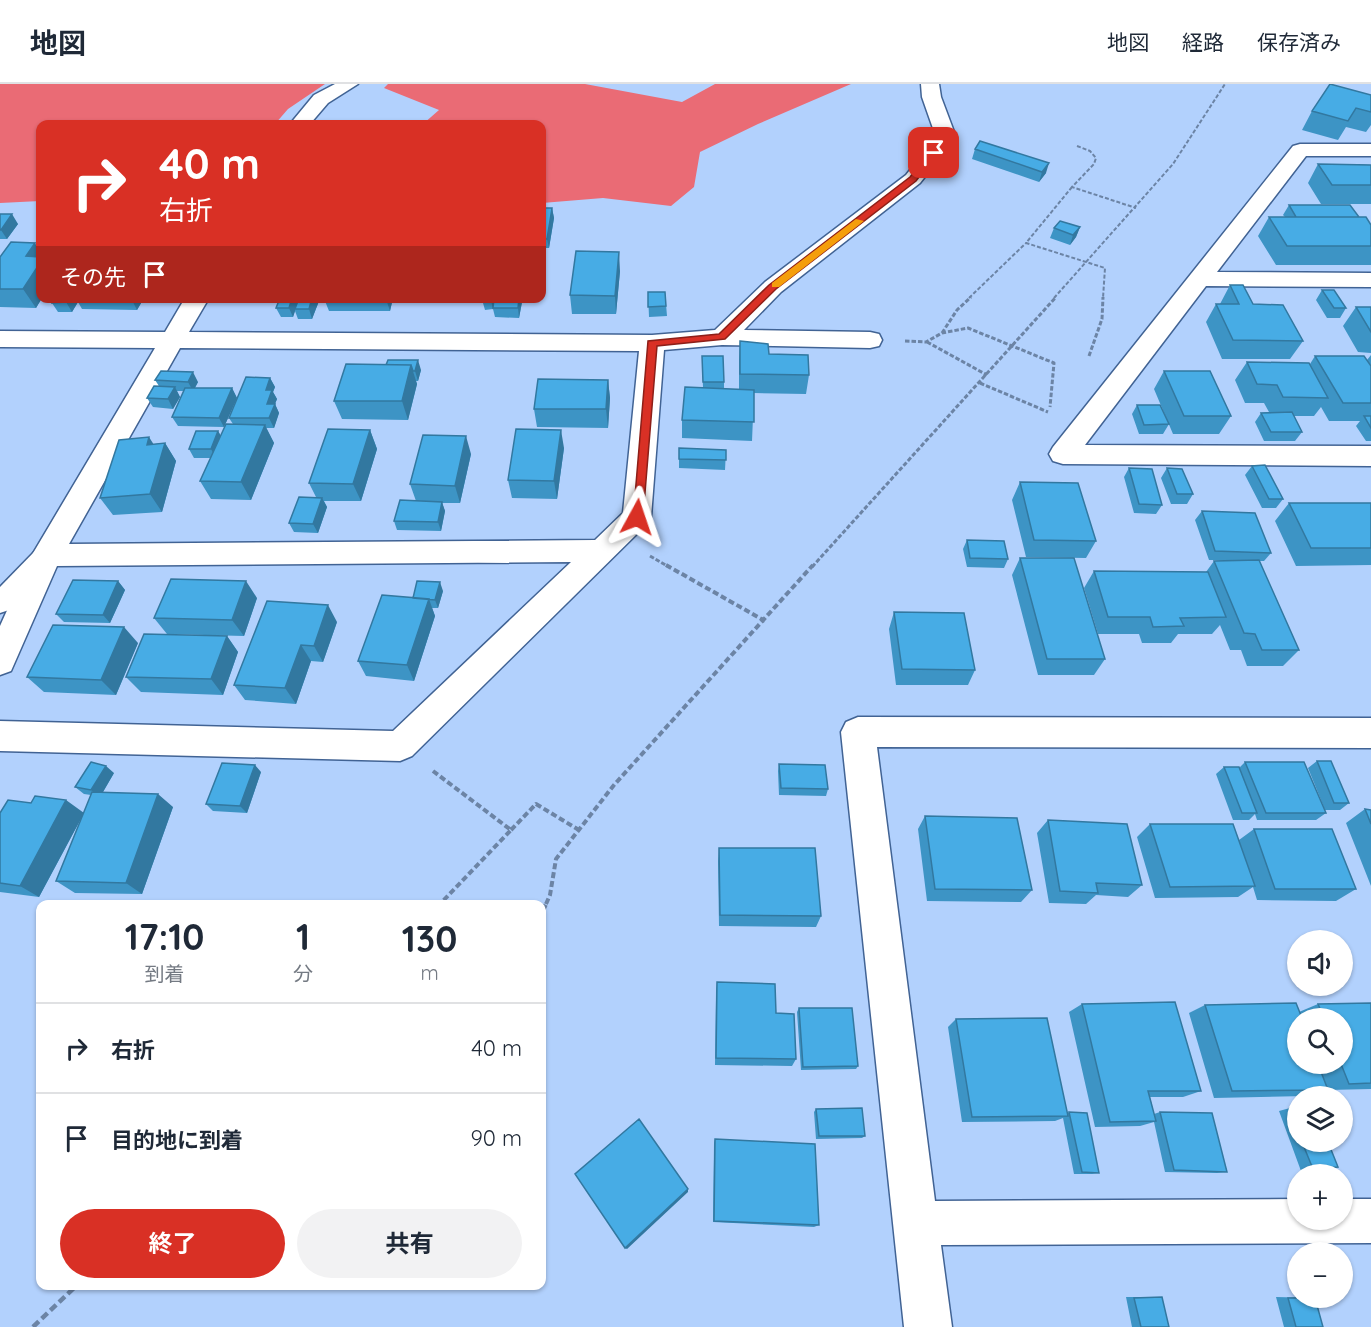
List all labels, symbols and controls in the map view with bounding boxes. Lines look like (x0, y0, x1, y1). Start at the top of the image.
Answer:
text: 地図 (30, 25, 86, 60)
text: 地図 (1107, 29, 1149, 55)
text: 経路 (1182, 29, 1224, 55)
text: 保存済み (1257, 29, 1341, 55)
pin (908, 127, 959, 178)
icon: arrive (917, 136, 950, 169)
text: 40 m (159, 137, 260, 190)
icon: right (60, 144, 138, 222)
text: 右折 (159, 193, 213, 227)
icon: arrive (138, 258, 171, 291)
text: その先 (60, 263, 126, 291)
position arrow (605, 485, 669, 549)
text: 17:10 (125, 914, 204, 959)
text: 1 (296, 914, 310, 959)
text: 130 (402, 916, 457, 961)
map controls (1287, 930, 1353, 1308)
button: sound (1287, 930, 1353, 996)
text: m (420, 960, 439, 985)
text: 到着 (145, 961, 185, 986)
text: 分 (293, 961, 313, 986)
button: search (1287, 1008, 1353, 1074)
icon: right (60, 1032, 93, 1065)
text: 40 m (471, 1034, 522, 1062)
text: 右折 (111, 1036, 155, 1064)
button: layers (1287, 1086, 1353, 1152)
icon: arrive (60, 1122, 93, 1155)
text: 90 m (471, 1124, 522, 1152)
text: 目的地に到着 (111, 1126, 243, 1154)
button: + (1287, 1164, 1353, 1230)
button: 終了 (60, 1209, 285, 1278)
button: 共有 (297, 1209, 522, 1278)
button: − (1287, 1242, 1353, 1308)

